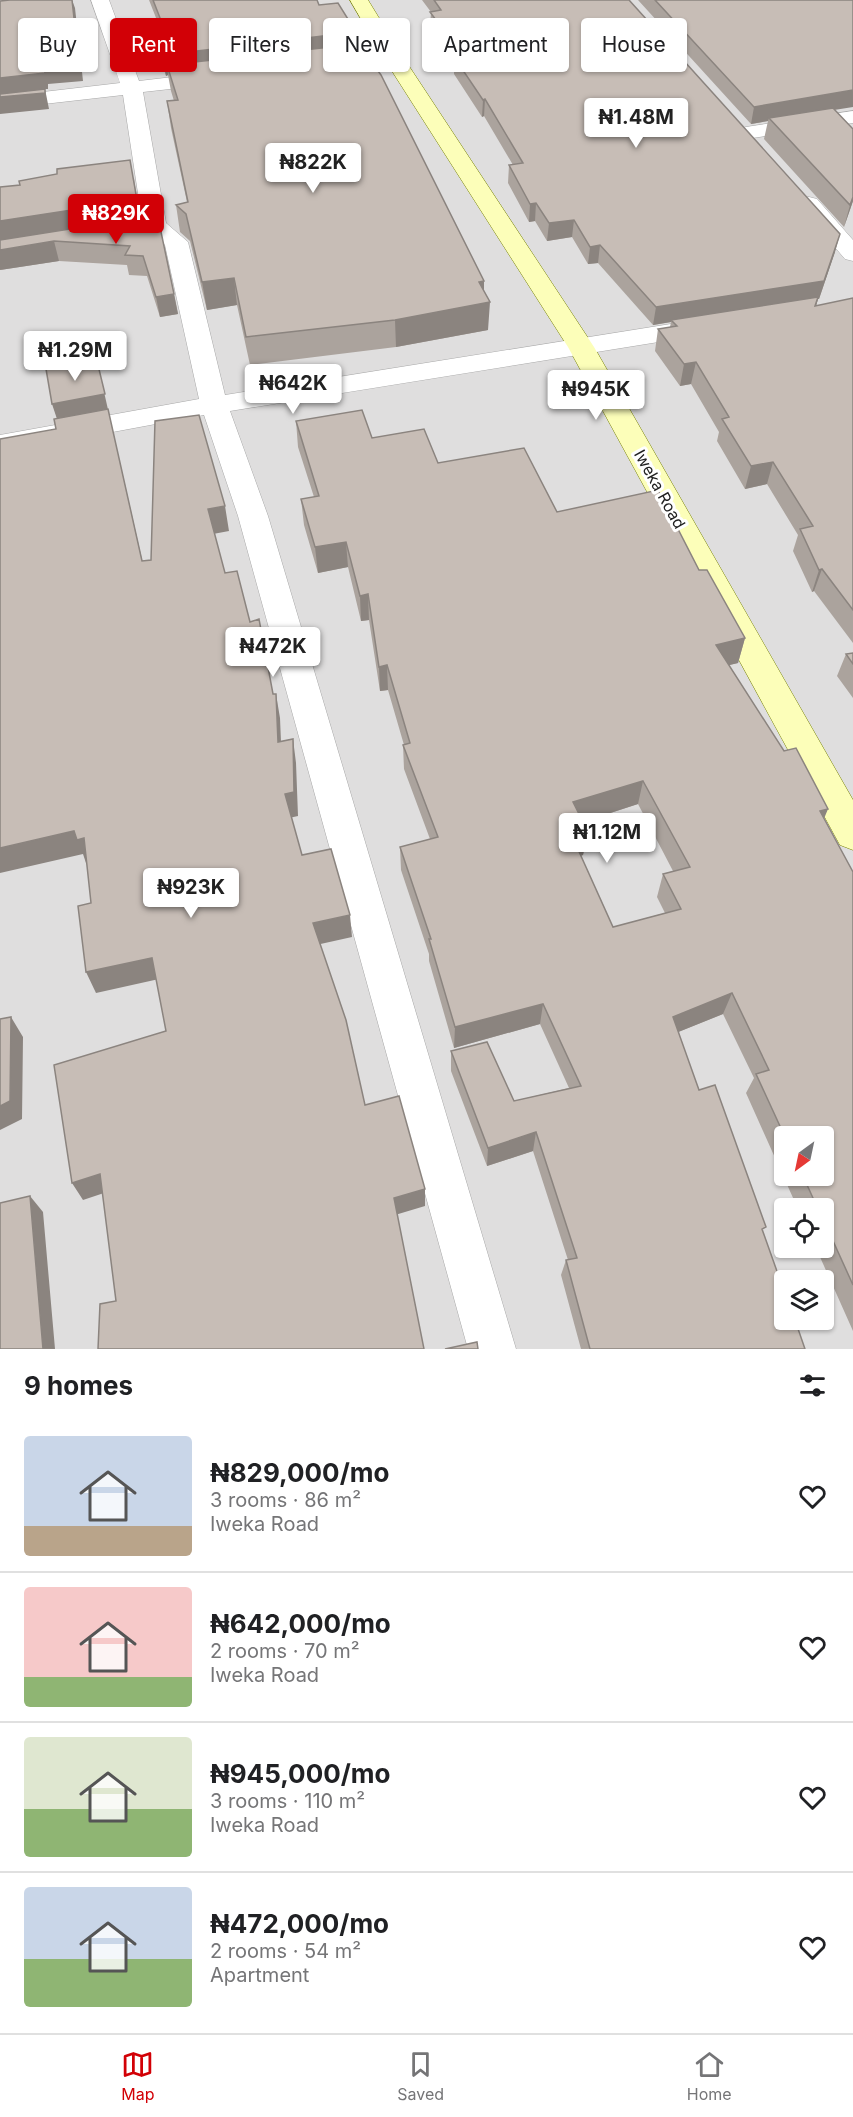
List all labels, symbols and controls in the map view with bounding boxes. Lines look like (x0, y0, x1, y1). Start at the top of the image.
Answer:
chip: Buy (18, 18, 98, 72)
chip: Rent (110, 18, 197, 72)
chip: Filters (209, 18, 311, 72)
chip: New (323, 18, 410, 72)
chip: Apartment (422, 18, 569, 72)
chip: House (581, 18, 687, 72)
pin: ₦1.48M (587, 98, 685, 149)
text: ₦1.48M (598, 105, 674, 129)
pin: ₦822K (271, 143, 355, 194)
text: ₦822K (279, 150, 347, 174)
pin: ₦829K (74, 194, 158, 245)
text: ₦829K (82, 201, 150, 225)
pin: ₦1.29M (26, 331, 124, 382)
text: ₦1.29M (38, 338, 112, 362)
pin: ₦642K (251, 364, 335, 415)
pin: ₦945K (554, 370, 638, 421)
text: ₦642K (259, 371, 327, 395)
text: ₦945K (562, 377, 630, 401)
street label: Iweka Road (630, 446, 690, 532)
pin: ₦472K (231, 627, 315, 678)
text: ₦472K (239, 634, 307, 658)
pin: ₦1.12M (558, 813, 656, 864)
text: ₦1.12M (573, 820, 641, 844)
pin: ₦923K (149, 868, 233, 919)
text: ₦923K (157, 875, 225, 899)
north arrow (774, 1126, 834, 1186)
map controls (774, 1126, 834, 1330)
button: locate (774, 1198, 834, 1258)
button: layers (774, 1270, 834, 1330)
icon: filters (796, 1369, 829, 1402)
text: 9 homes (24, 1370, 133, 1401)
text: ₦829,000/mo (210, 1457, 389, 1488)
icon: home (72, 1460, 144, 1532)
icon: heart (796, 1480, 829, 1513)
text: 3 rooms · 86 m² (210, 1488, 361, 1512)
text: Iweka Road (210, 1512, 319, 1536)
text: ₦642,000/mo (210, 1608, 391, 1639)
icon: home (72, 1611, 144, 1683)
icon: heart (796, 1631, 829, 1664)
text: 2 rooms · 70 m² (210, 1639, 360, 1663)
text: Iweka Road (210, 1663, 319, 1687)
text: ₦945,000/mo (210, 1758, 390, 1789)
icon: home (72, 1761, 144, 1833)
icon: heart (796, 1781, 829, 1814)
text: 3 rooms · 110 m² (210, 1789, 365, 1813)
text: Iweka Road (210, 1813, 319, 1837)
text: ₦472,000/mo (210, 1908, 389, 1939)
icon: home (72, 1911, 144, 1983)
icon: heart (796, 1931, 829, 1964)
text: 2 rooms · 54 m² (210, 1939, 361, 1963)
text: Apartment (210, 1963, 309, 1987)
tab: Map (121, 2048, 155, 2104)
tab: Saved (397, 2048, 444, 2104)
tab: Home (687, 2048, 732, 2104)

